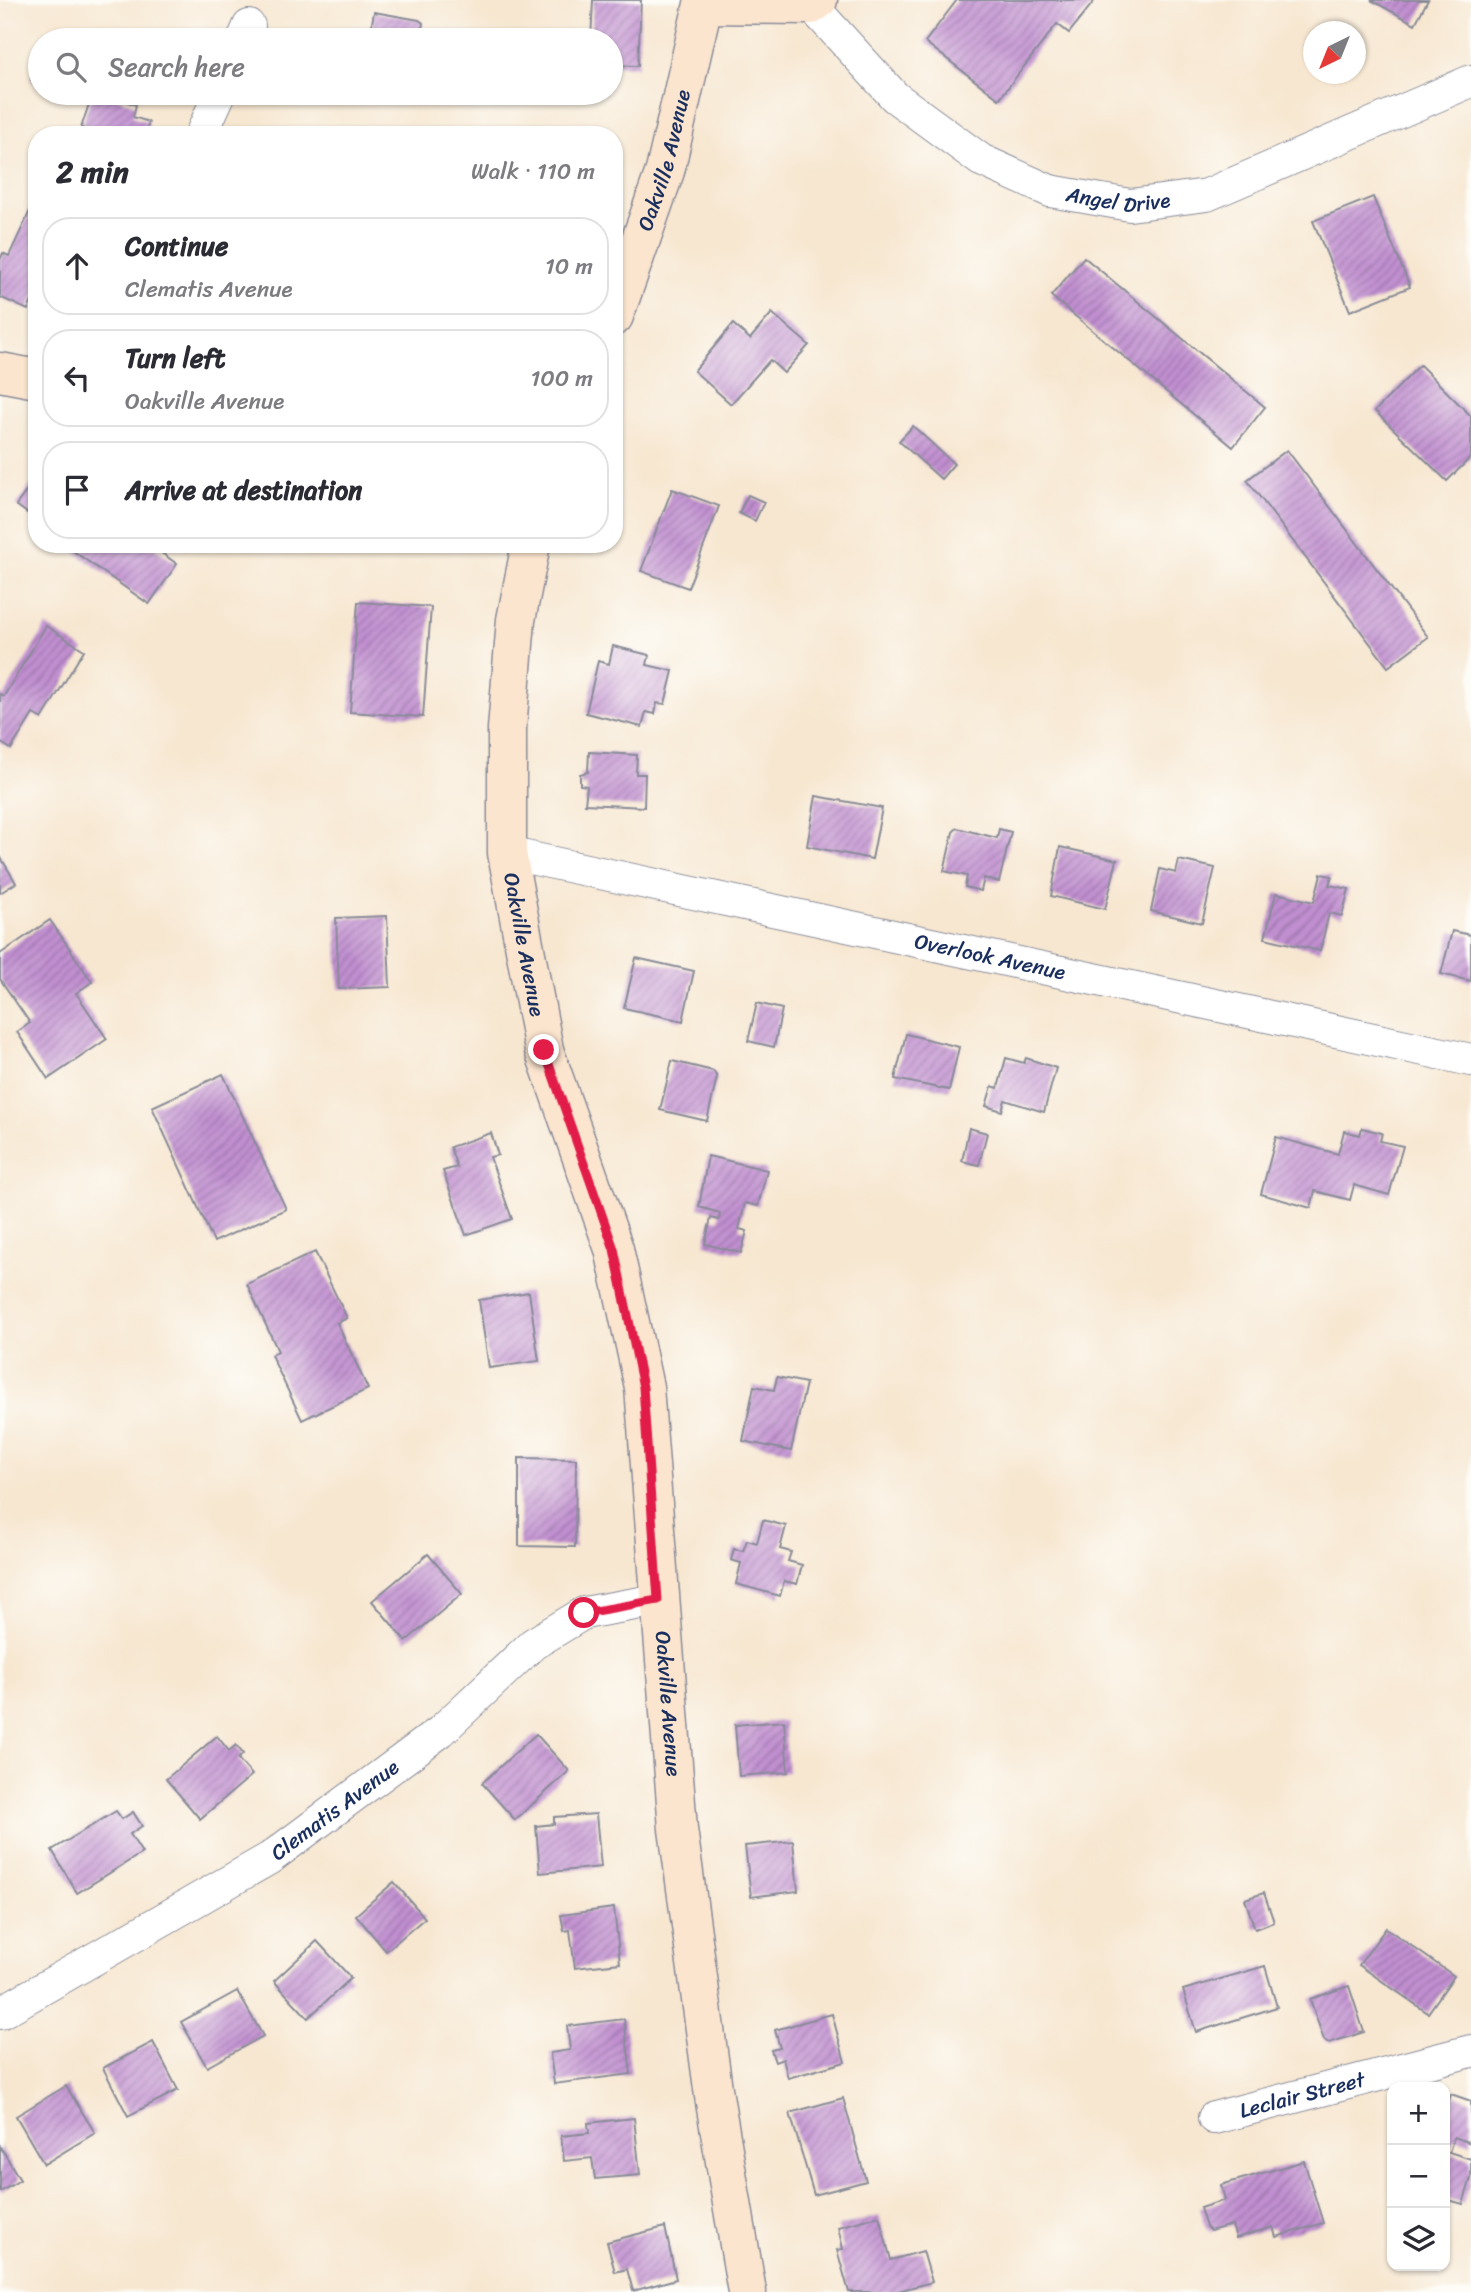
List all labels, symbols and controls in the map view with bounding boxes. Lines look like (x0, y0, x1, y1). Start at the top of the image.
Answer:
north arrow (1303, 21, 1366, 84)
search box (28, 28, 623, 105)
text: Search here (108, 44, 245, 90)
icon: search (52, 48, 90, 86)
street label: Oakville Avenue (626, 86, 702, 236)
text: 2 min (56, 145, 129, 199)
text: Walk · 110 m (471, 151, 595, 192)
street label: Angel Drive (1062, 175, 1172, 225)
text: Continue (125, 223, 228, 269)
text: 10 m (545, 246, 593, 287)
icon: ahead (58, 247, 96, 285)
text: Clematis Avenue (125, 269, 293, 310)
text: Turn left (125, 335, 225, 381)
text: 100 m (530, 358, 593, 399)
icon: left (58, 359, 96, 397)
text: Oakville Avenue (125, 381, 284, 422)
text: Arrive at destination (125, 467, 362, 513)
icon: arrive (58, 471, 96, 509)
street label: Oakville Avenue (492, 870, 556, 1020)
street label: Overlook Avenue (911, 922, 1069, 991)
route end (528, 1034, 559, 1065)
route start (568, 1597, 599, 1628)
street label: Oakville Avenue (644, 1630, 693, 1778)
street label: Clematis Avenue (262, 1749, 408, 1871)
street label: Leclair Street (1235, 2060, 1371, 2130)
map controls (1387, 2082, 1450, 2271)
button: + (1387, 2082, 1450, 2145)
button: − (1387, 2145, 1450, 2208)
button: layers (1387, 2208, 1450, 2271)

